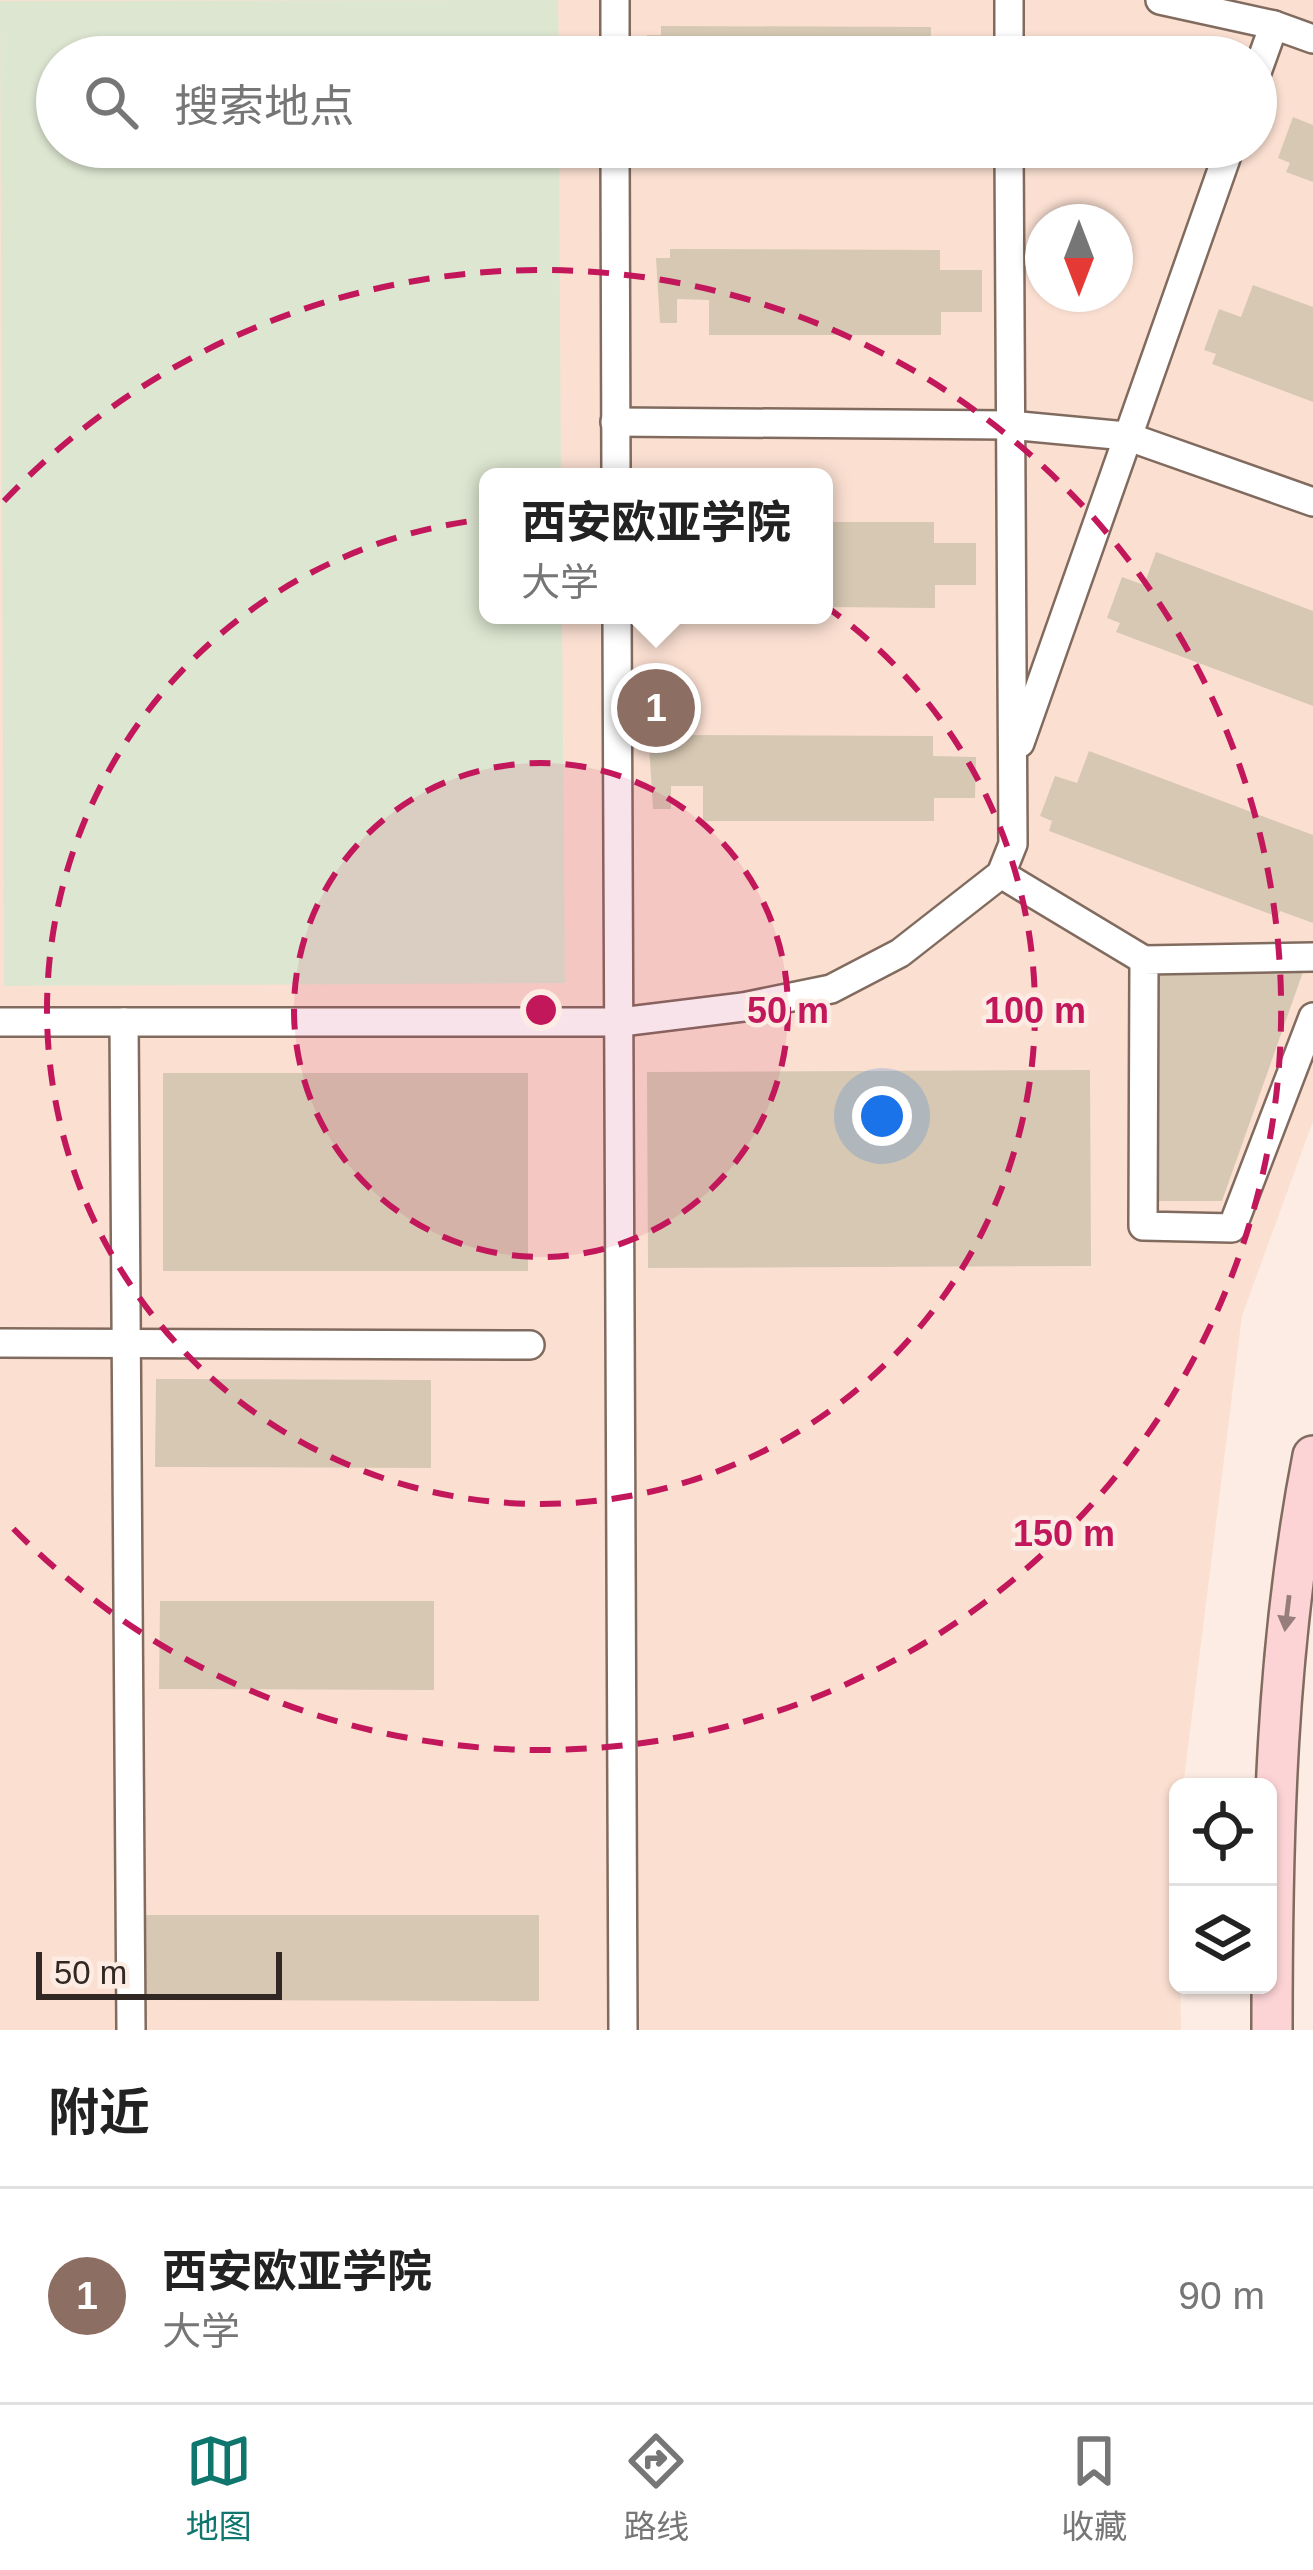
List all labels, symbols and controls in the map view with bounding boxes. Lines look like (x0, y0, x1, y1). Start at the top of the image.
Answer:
search box (36, 36, 1277, 168)
icon: search (78, 69, 144, 135)
text: 搜索地点 (174, 81, 354, 132)
north arrow (1025, 204, 1133, 312)
popup (479, 468, 833, 624)
text: 西安欧亚学院 (521, 497, 791, 548)
text: 大学 (521, 561, 599, 604)
pin: 1 (617, 663, 695, 753)
centre of rings (520, 989, 562, 1031)
text: 50 m (747, 990, 829, 1031)
text: 100 m (984, 990, 1086, 1031)
your location (852, 1086, 912, 1146)
text: 150 m (1013, 1513, 1115, 1554)
one-way arrow (1278, 1594, 1297, 1632)
map controls (1169, 1778, 1277, 1994)
button: locate (1169, 1778, 1277, 1886)
button: layers (1169, 1886, 1277, 1994)
scale bar (36, 1946, 282, 1999)
text: 50 m (54, 1954, 127, 1991)
text: 附近 (48, 2084, 150, 2141)
text: 西安欧亚学院 (162, 2246, 432, 2297)
text: 1 (76, 2274, 98, 2317)
text: 90 m (1178, 2274, 1265, 2317)
text: 大学 (162, 2310, 240, 2353)
tab: 地图 (186, 2428, 252, 2548)
tab: 路线 (623, 2428, 689, 2548)
tab: 收藏 (1061, 2428, 1127, 2548)

